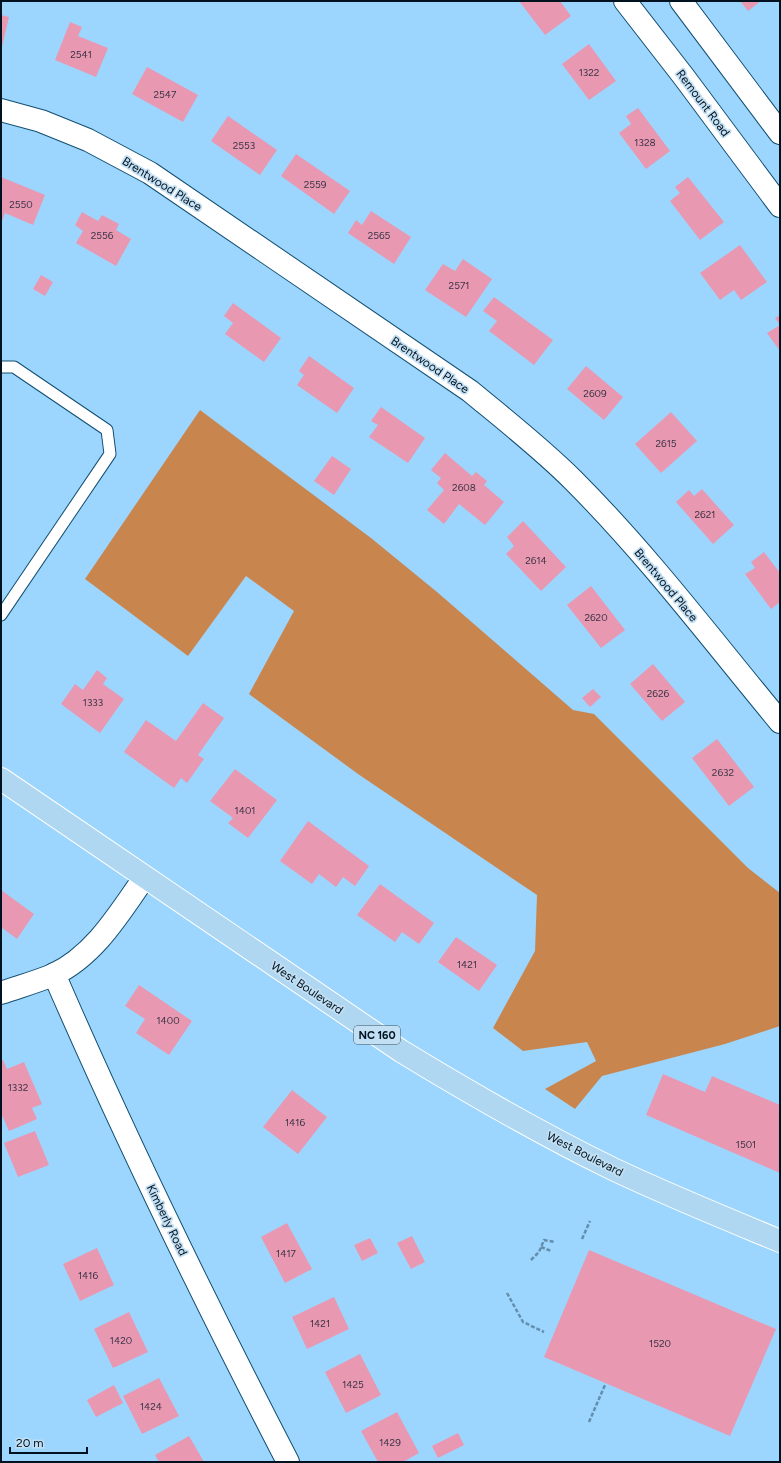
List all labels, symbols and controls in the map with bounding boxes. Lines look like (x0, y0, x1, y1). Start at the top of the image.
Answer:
house number: 2541 (70, 48, 92, 61)
house number: 1322 (579, 66, 599, 79)
street label: Remount Road (673, 67, 733, 139)
house number: 2547 (154, 88, 177, 101)
house number: 1328 (634, 136, 656, 149)
house number: 2553 (233, 139, 255, 152)
street label: Brentwood Place (120, 154, 205, 214)
house number: 2559 (304, 178, 327, 191)
house number: 2550 (9, 198, 33, 211)
house number: 2556 (91, 229, 114, 242)
house number: 2565 (368, 229, 391, 242)
house number: 2571 (449, 279, 469, 292)
street label: Brentwood Place (388, 334, 472, 397)
house number: 2609 (583, 387, 607, 400)
house number: 2615 (655, 437, 677, 450)
house number: 2608 (452, 481, 476, 494)
house number: 2621 (695, 508, 715, 521)
street label: Brentwood Place (631, 546, 701, 625)
house number: 2614 (525, 554, 547, 567)
house number: 2620 (584, 611, 608, 624)
house number: 2626 (647, 687, 670, 700)
house number: 1333 (83, 696, 103, 709)
house number: 2632 (712, 766, 734, 779)
house number: 1401 (235, 804, 255, 817)
house number: 1421 (457, 958, 477, 971)
street label: West Boulevard (268, 959, 346, 1017)
house number: 1400 (156, 1014, 180, 1027)
road number: NC 160 (354, 1026, 400, 1044)
house number: 1332 (8, 1081, 28, 1094)
house number: 1416 (285, 1116, 305, 1129)
street label: West Boulevard (544, 1129, 626, 1179)
house number: 1501 (736, 1138, 756, 1151)
street label: Kimberly Road (144, 1182, 190, 1258)
house number: 1417 (276, 1247, 297, 1260)
house number: 1416 (78, 1269, 98, 1282)
house number: 1421 (310, 1317, 330, 1330)
house number: 1420 (110, 1334, 132, 1347)
house number: 1520 (649, 1337, 671, 1350)
house number: 1425 (342, 1378, 364, 1391)
house number: 1424 (140, 1400, 162, 1413)
scale bar (10, 1429, 87, 1455)
text: 20 m (16, 1436, 44, 1450)
house number: 1429 (379, 1436, 401, 1449)

